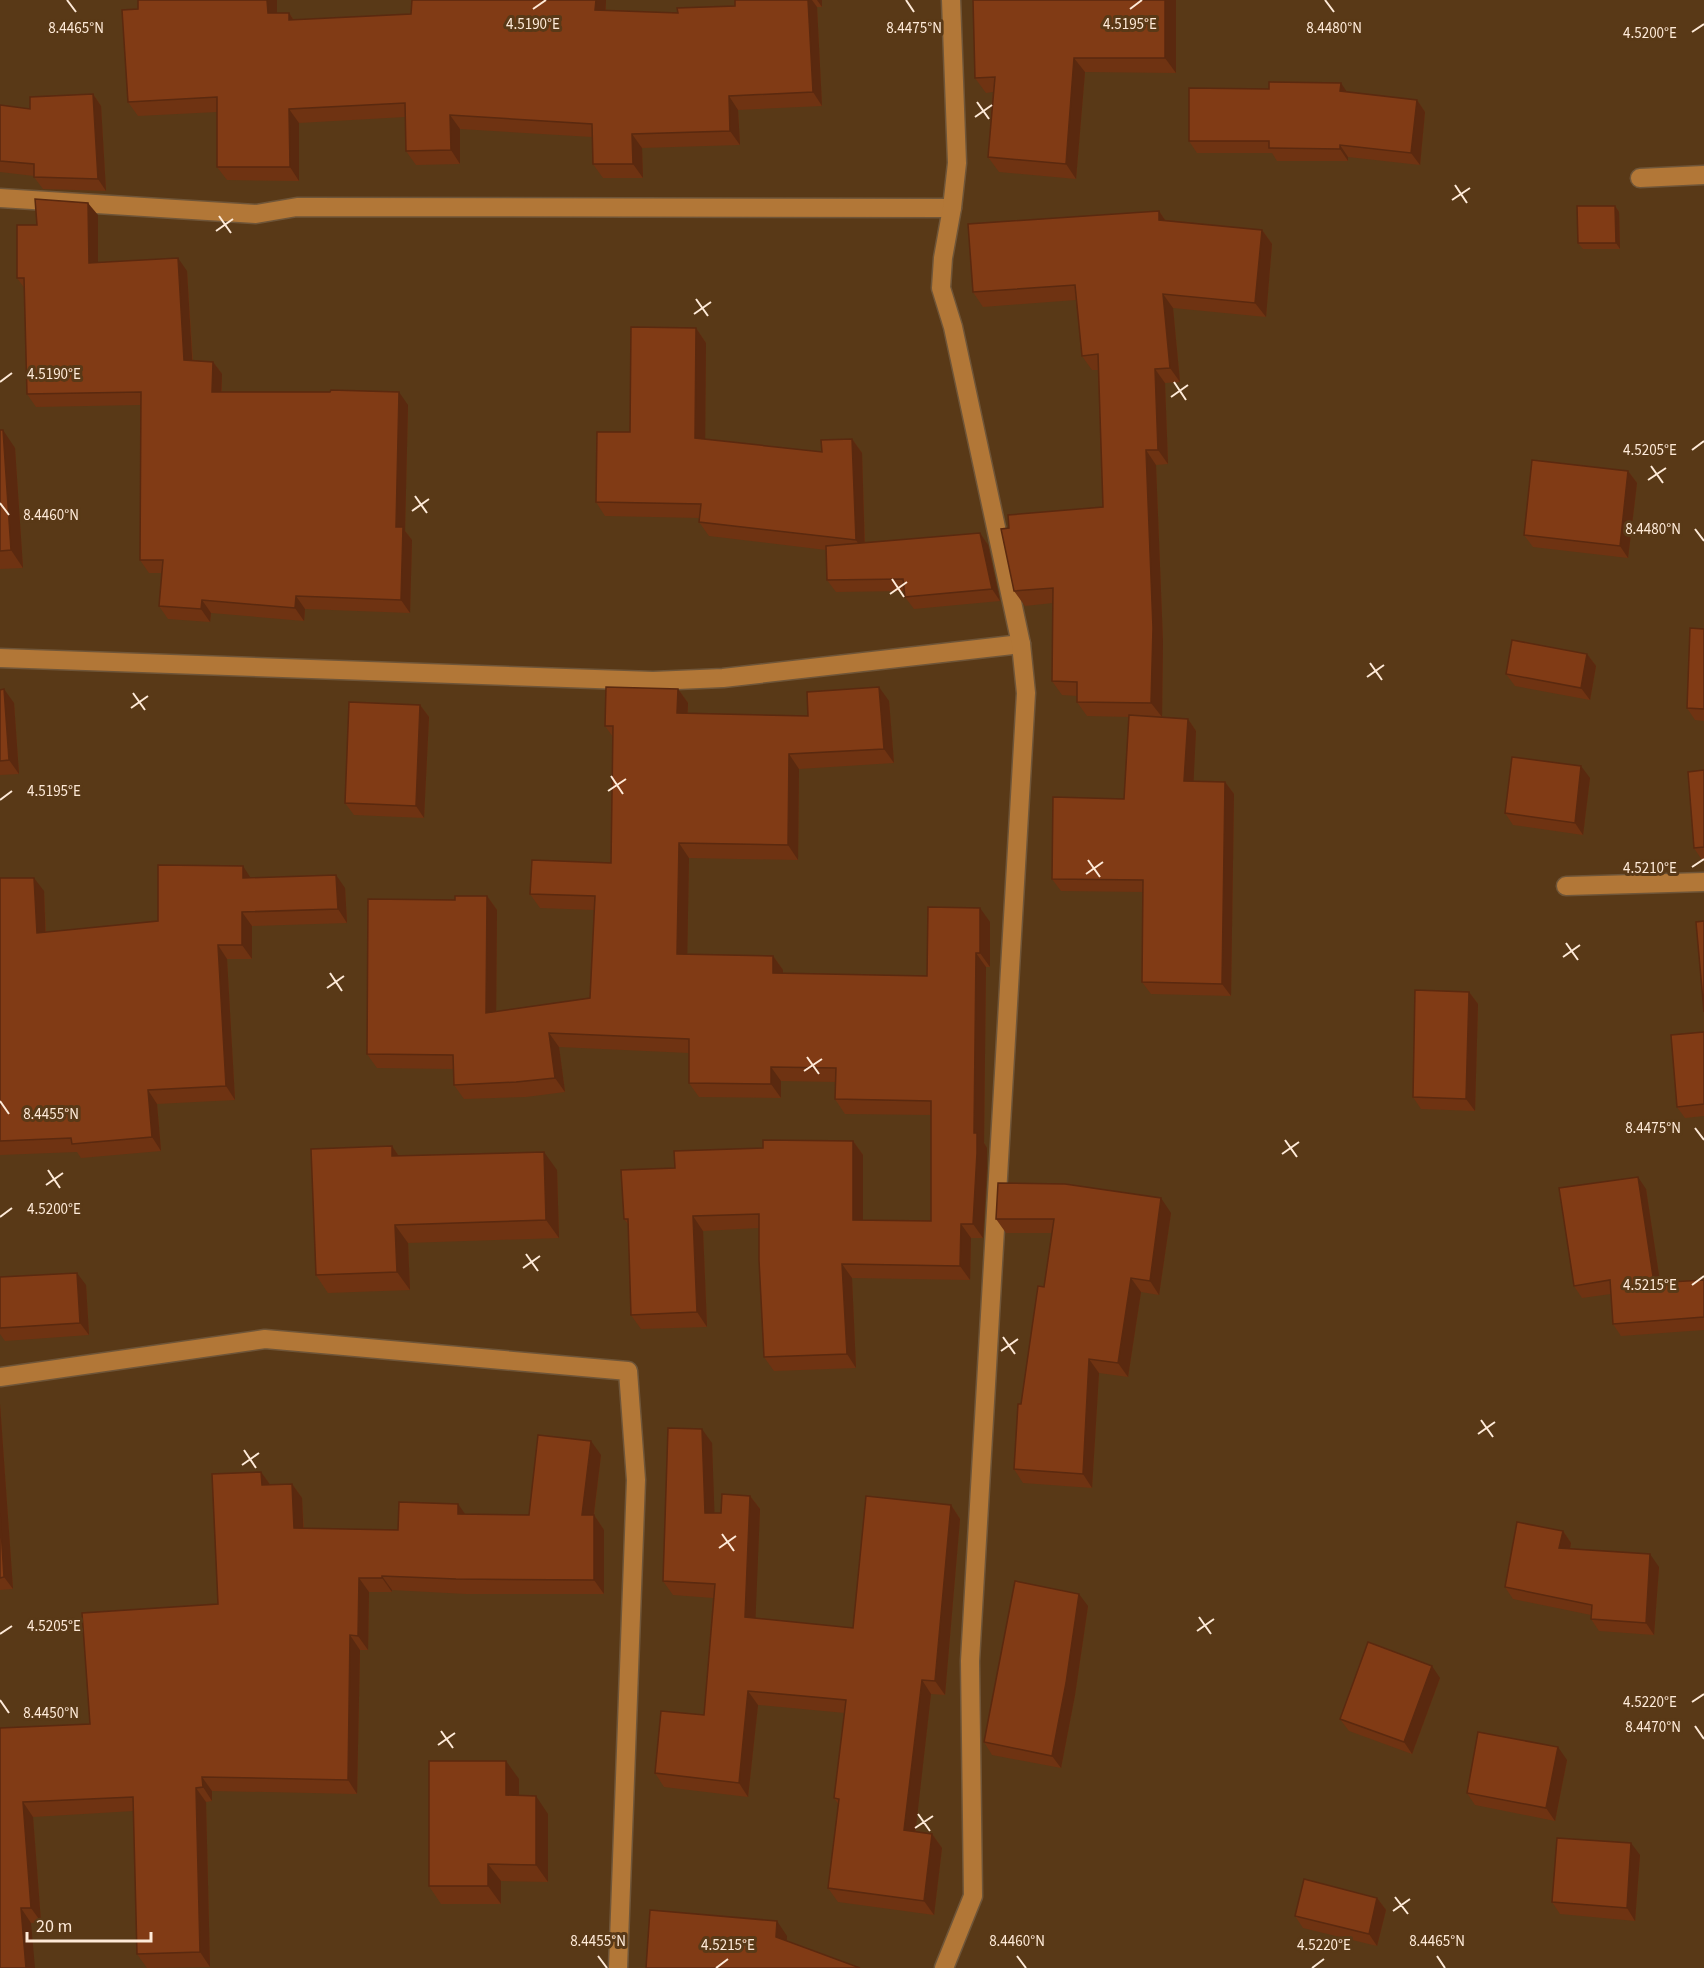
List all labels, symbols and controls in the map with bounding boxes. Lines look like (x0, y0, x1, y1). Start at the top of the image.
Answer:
text: 4.5190°E (506, 14, 560, 35)
text: 4.5195°E (1103, 14, 1157, 35)
text: 8.4465°N (48, 18, 104, 39)
text: 8.4475°N (886, 18, 942, 39)
text: 8.4480°N (1306, 18, 1362, 39)
text: 4.5200°E (1623, 23, 1677, 44)
text: 4.5190°E (27, 364, 81, 385)
text: 4.5205°E (1623, 440, 1677, 461)
text: 8.4460°N (23, 505, 79, 526)
text: 8.4480°N (1625, 519, 1681, 540)
text: 4.5195°E (27, 781, 81, 802)
text: 4.5210°E (1623, 858, 1677, 879)
text: 8.4455°N (23, 1104, 79, 1125)
text: 8.4475°N (1625, 1118, 1681, 1139)
text: 4.5200°E (27, 1199, 81, 1220)
text: 4.5215°E (1623, 1275, 1677, 1296)
text: 4.5205°E (27, 1616, 81, 1637)
text: 4.5220°E (1623, 1692, 1677, 1713)
text: 8.4450°N (23, 1703, 79, 1724)
text: 8.4470°N (1625, 1717, 1681, 1738)
scale bar (27, 1905, 152, 1943)
text: 20 m (36, 1914, 72, 1939)
text: 8.4455°N (570, 1931, 626, 1952)
text: 8.4460°N (989, 1931, 1045, 1952)
text: 8.4465°N (1409, 1931, 1465, 1952)
text: 4.5215°E (701, 1935, 755, 1956)
text: 4.5220°E (1297, 1935, 1351, 1956)

